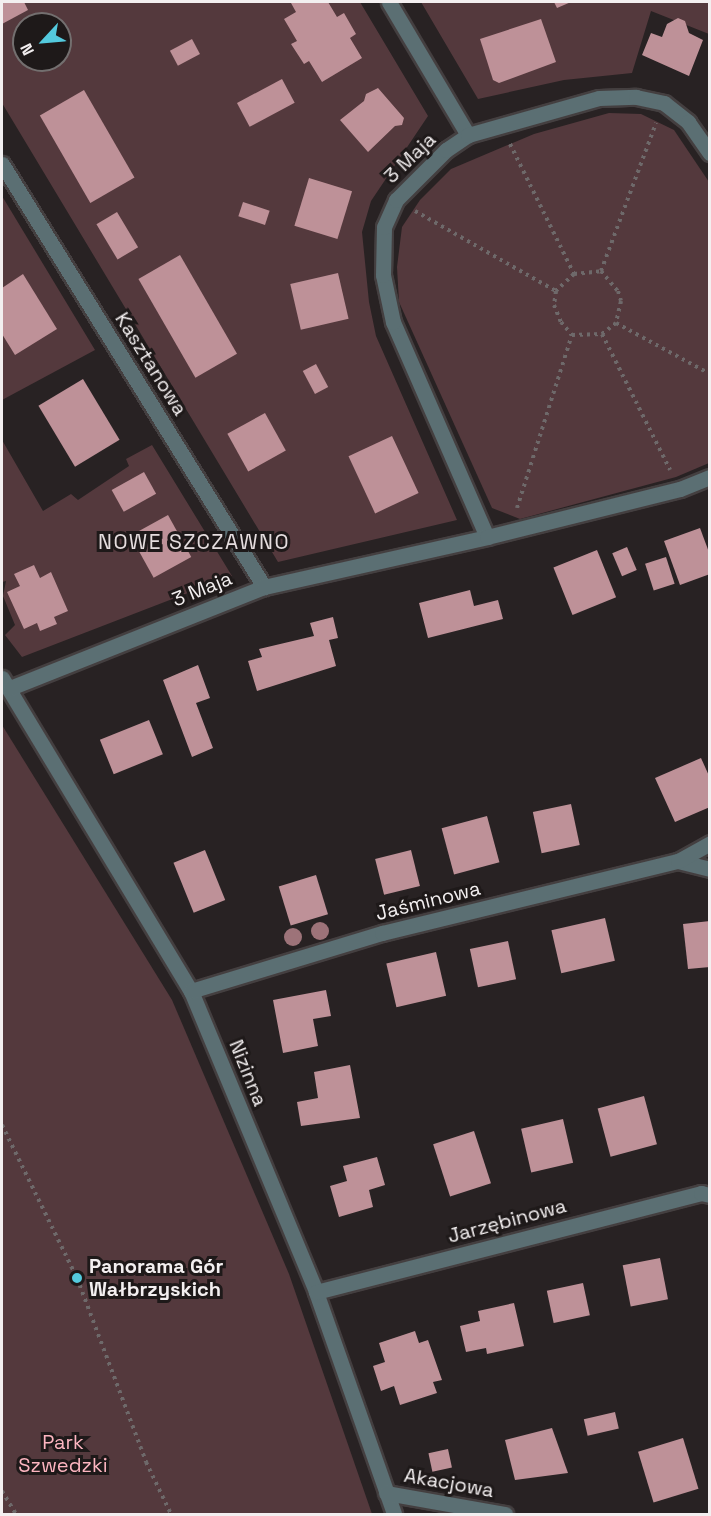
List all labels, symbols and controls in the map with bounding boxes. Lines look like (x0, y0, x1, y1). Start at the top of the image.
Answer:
north arrow (12, 12, 72, 72)
text: N (15, 40, 39, 59)
street label: 3 Maja (379, 128, 441, 188)
street label: Kasztanowa (110, 308, 192, 420)
district label: NOWE SZCZAWNO (98, 529, 290, 555)
street label: 3 Maja (169, 566, 235, 612)
street label: Jaśminowa (373, 876, 483, 926)
street label: Nizinna (224, 1036, 272, 1110)
street label: Jarzębinowa (445, 1194, 569, 1248)
place label: Panorama Gór Wałbrzyskich (89, 1254, 223, 1301)
marker: Panorama Gór Wałbrzyskich (70, 1271, 84, 1285)
park label: Park Szwedzki (18, 1430, 108, 1477)
street label: Akacjowa (402, 1463, 496, 1503)

